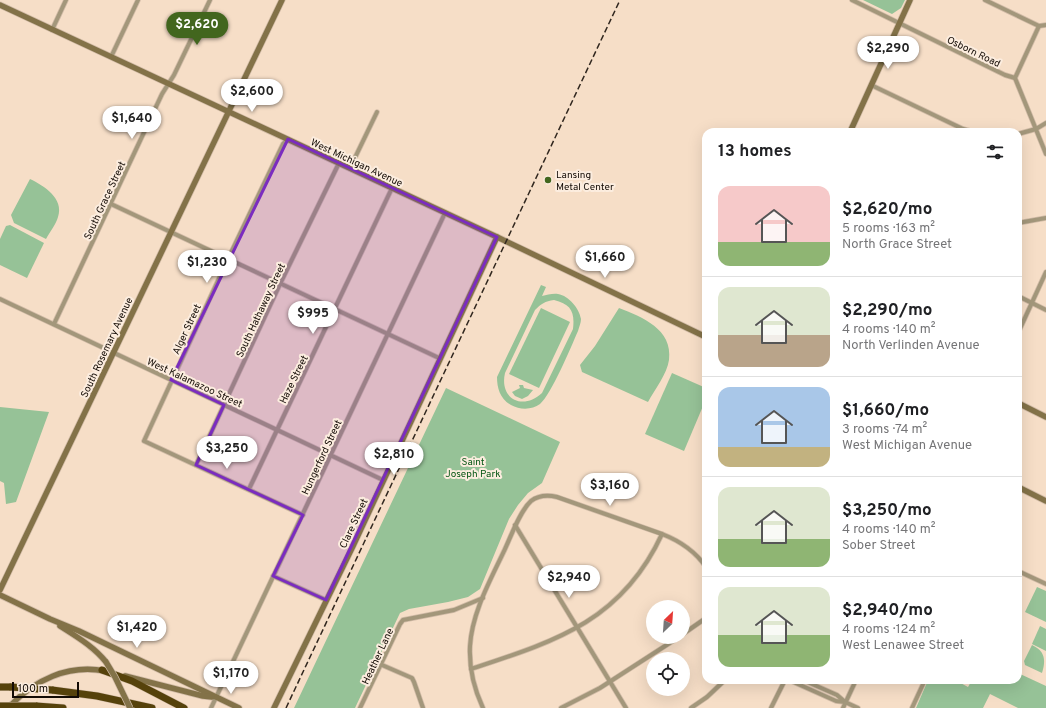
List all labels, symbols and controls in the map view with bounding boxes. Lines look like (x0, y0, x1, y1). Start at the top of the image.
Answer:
pin: $2,620 (164, 12, 230, 46)
text: $2,620 (175, 17, 219, 33)
street label: Osborn Road (944, 34, 1002, 71)
pin: $2,290 (855, 36, 921, 70)
text: $2,290 (866, 41, 910, 57)
pin: $2,600 (219, 79, 285, 113)
text: $2,600 (230, 84, 274, 100)
pin: $1,640 (99, 106, 165, 140)
text: $1,640 (111, 111, 153, 127)
street label: West Michigan Avenue (308, 136, 404, 190)
text: 13 homes (718, 141, 792, 163)
icon: filters (984, 141, 1006, 163)
street label: South Grace Street (82, 159, 129, 242)
place label: Lansing Metal Center (556, 169, 614, 194)
marker: Lansing Metal Center (543, 175, 553, 185)
text: $2,620/mo (842, 199, 932, 221)
icon: home (750, 202, 798, 250)
text: 5 rooms · 163 m² (842, 221, 935, 237)
text: North Grace Street (842, 237, 952, 253)
pin: $1,660 (572, 245, 638, 279)
pin: $1,230 (174, 250, 240, 284)
text: $1,660 (585, 250, 625, 266)
text: $1,230 (187, 255, 227, 271)
street label: South Hathaway Street (234, 261, 289, 360)
street label: South Rosemary Avenue (78, 295, 136, 400)
text: $2,290/mo (842, 300, 933, 322)
pin: $995 (289, 301, 337, 335)
street label: Alger Street (170, 302, 205, 357)
icon: home (750, 303, 798, 351)
text: $995 (297, 306, 329, 322)
text: 4 rooms · 140 m² (842, 322, 936, 338)
text: North Verlinden Avenue (842, 338, 980, 354)
street label: Haze Street (277, 353, 312, 406)
street label: West Kalamazoo Street (145, 356, 244, 411)
text: $1,660/mo (842, 400, 929, 422)
icon: home (750, 403, 798, 451)
street label: Hungerford Street (299, 418, 346, 497)
text: 3 rooms · 74 m² (842, 422, 927, 438)
pin: $3,250 (194, 436, 260, 470)
text: West Michigan Avenue (842, 438, 972, 454)
text: $3,250 (206, 441, 249, 457)
pin: $2,810 (361, 442, 427, 476)
text: $2,810 (374, 447, 414, 463)
park label: Saint Joseph Park (445, 456, 501, 481)
pin: $3,160 (577, 473, 643, 507)
text: $3,160 (590, 478, 630, 494)
street label: Clare Street (337, 497, 372, 551)
text: $3,250/mo (842, 500, 932, 522)
icon: home (750, 503, 798, 551)
text: 4 rooms · 140 m² (842, 522, 936, 538)
text: Sober Street (842, 538, 915, 554)
pin: $2,940 (536, 565, 602, 599)
text: $2,940 (547, 570, 591, 586)
north arrow (646, 600, 690, 644)
map controls (646, 600, 690, 696)
text: $2,940/mo (842, 600, 933, 622)
icon: home (750, 603, 798, 651)
pin: $1,420 (104, 615, 170, 649)
text: $1,420 (116, 620, 158, 636)
text: 4 rooms · 124 m² (842, 622, 935, 638)
street label: Heather Lane (360, 626, 397, 687)
text: West Lenawee Street (842, 638, 964, 654)
button: locate (646, 652, 690, 696)
pin: $1,170 (198, 661, 264, 695)
text: $1,170 (212, 666, 250, 682)
scale bar (12, 680, 79, 699)
text: 100 m (18, 682, 48, 696)

